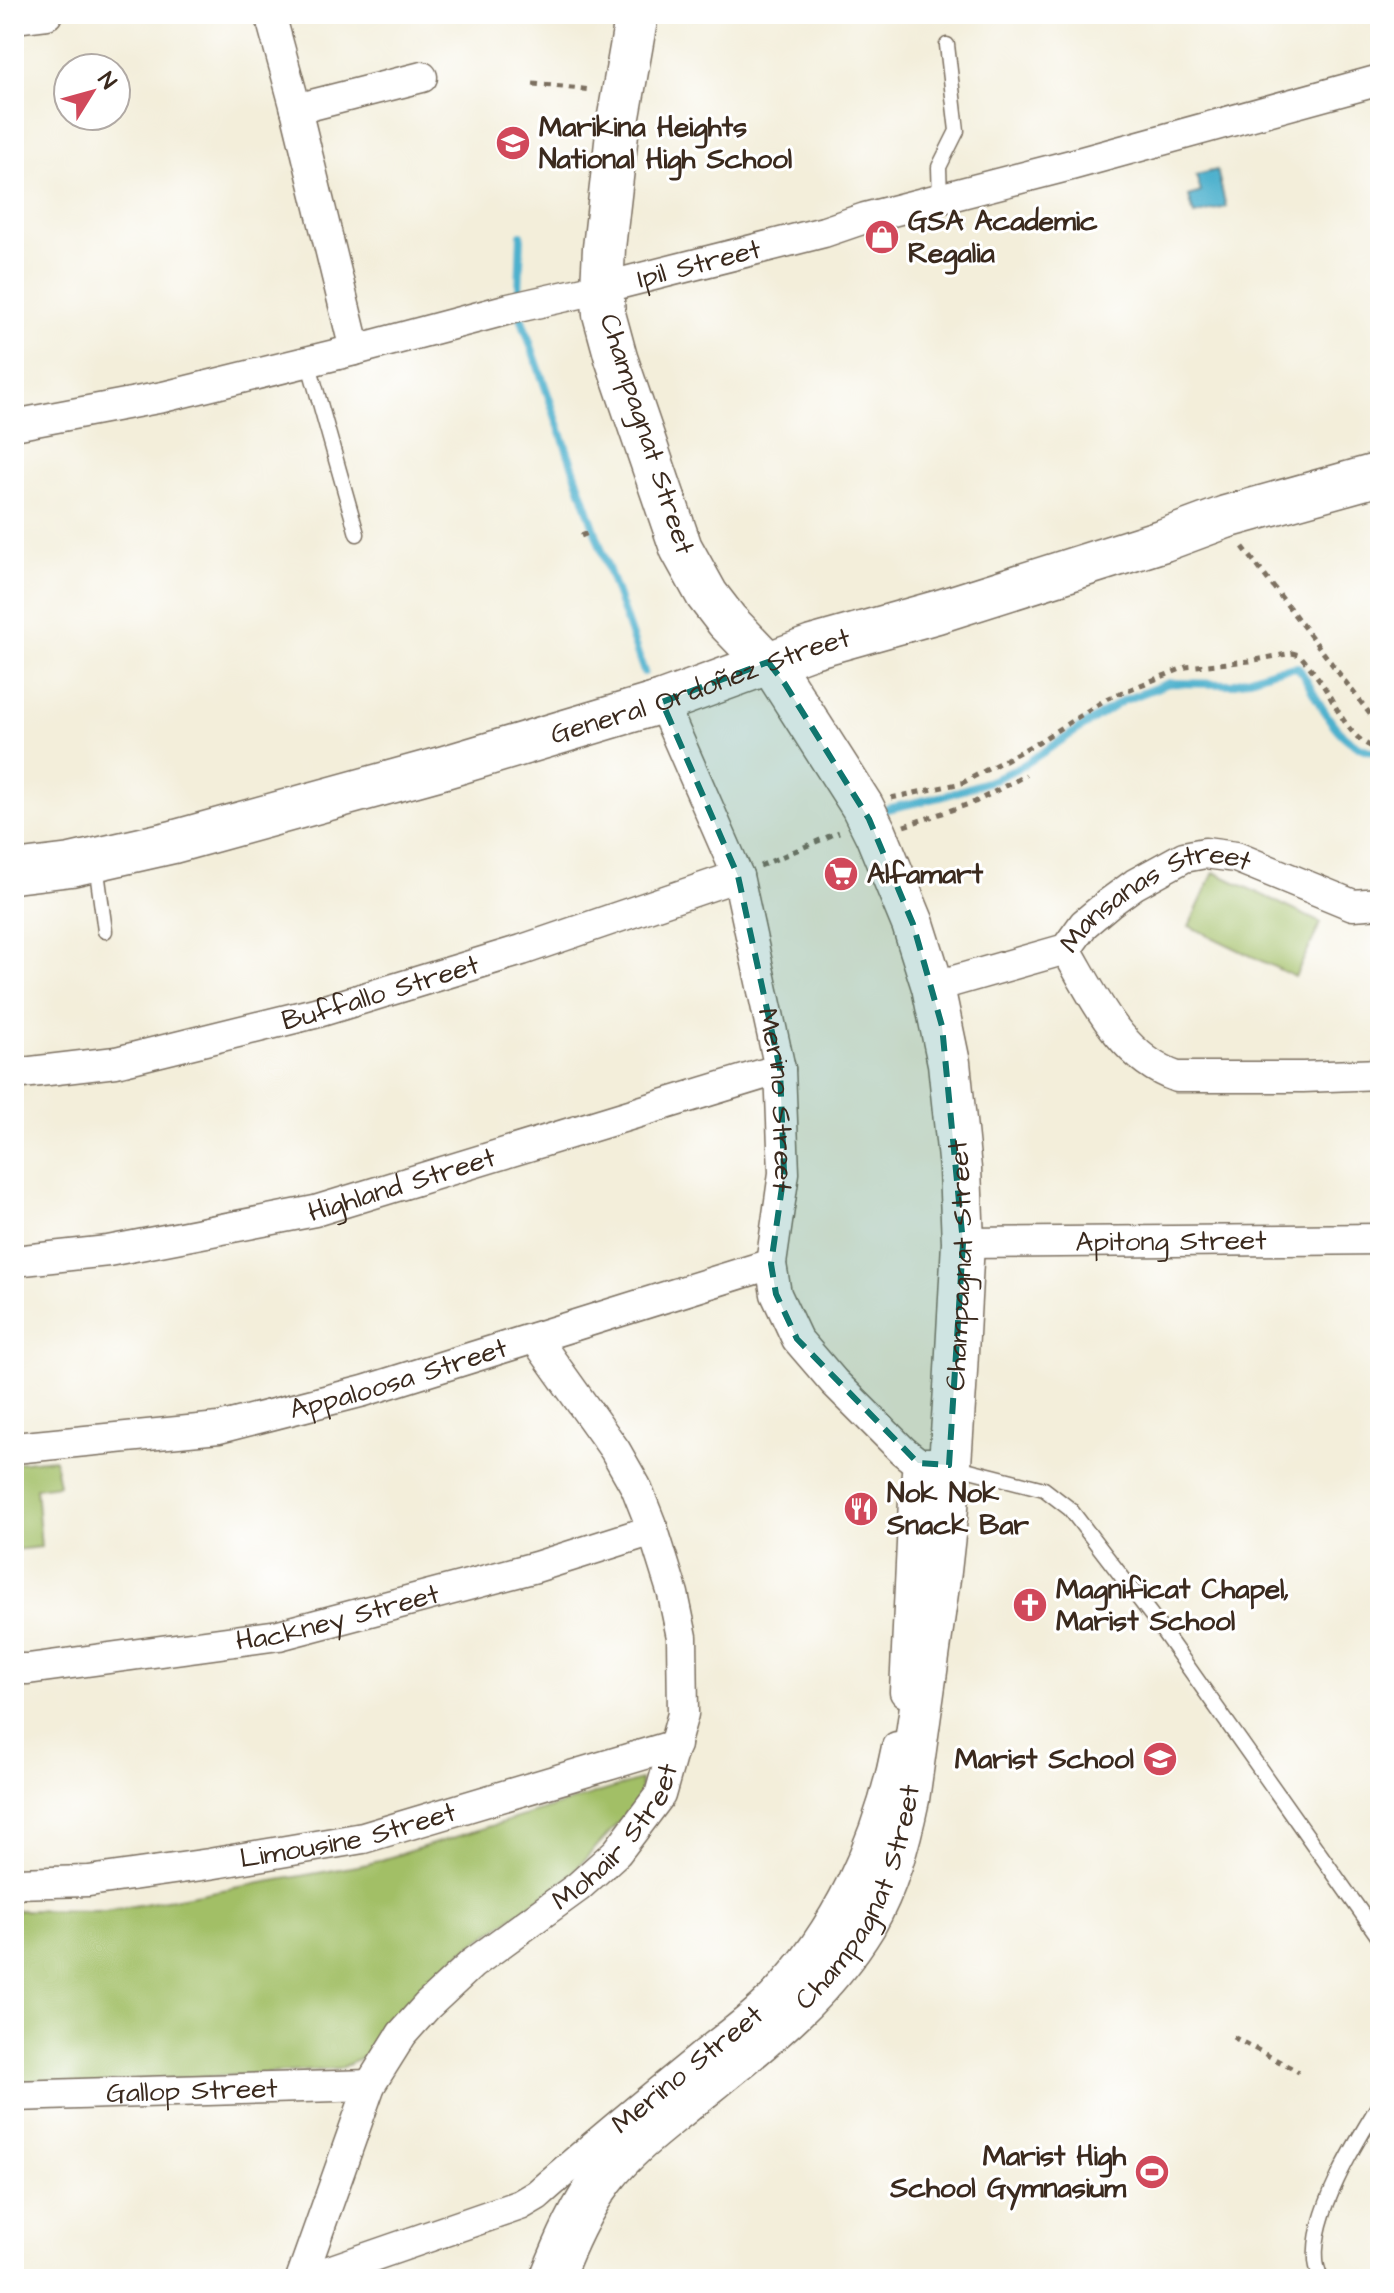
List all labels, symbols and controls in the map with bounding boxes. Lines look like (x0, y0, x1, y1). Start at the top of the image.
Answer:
north arrow (52, 52, 132, 132)
text: N (90, 66, 123, 96)
place label: Marikina Heights National High School (539, 108, 792, 181)
school or university icon: Marikina Heights National High School (494, 124, 532, 162)
place label: GSA Academic Regalia (908, 202, 1098, 275)
shop icon: GSA Academic Regalia (863, 218, 901, 256)
street label: Ipil Street (633, 229, 766, 298)
street label: Champagnat Street (589, 309, 705, 560)
street label: General Ordoñez Street (546, 618, 855, 754)
street label: Mansanas Street (1050, 833, 1258, 961)
supermarket icon: Alfamart (822, 855, 860, 893)
place label: Alfamart (867, 855, 984, 894)
street label: Buffallo Street (278, 945, 484, 1040)
street label: Merino Street (748, 1004, 804, 1195)
street label: Highland Street (303, 1137, 501, 1232)
street label: Champagnat Street (935, 1137, 983, 1392)
street label: Apitong Street (1075, 1221, 1267, 1262)
street label: Appaloosa Street (285, 1328, 513, 1429)
place label: Nok Nok Snack Bar (886, 1474, 1030, 1545)
restaurant icon: Nok Nok Snack Bar (842, 1490, 880, 1528)
place label: Magnificat Chapel, Marist School (1056, 1570, 1290, 1641)
street label: Hackney Street (233, 1574, 444, 1660)
church icon: Magnificat Chapel, Marist School (1011, 1586, 1049, 1624)
place label: Marist School (955, 1740, 1134, 1779)
school or university icon: Marist School (1141, 1740, 1179, 1778)
street label: Mohair Street (544, 1758, 688, 1919)
street label: Champagnat Street (786, 1781, 929, 2018)
street label: Limousine Street (237, 1792, 461, 1878)
street label: Merino Street (603, 1995, 772, 2143)
street label: Gallop Street (106, 2068, 279, 2113)
place label: Marist High School Gymnasium (889, 2137, 1127, 2211)
sports icon: Marist High School Gymnasium (1133, 2153, 1171, 2191)

